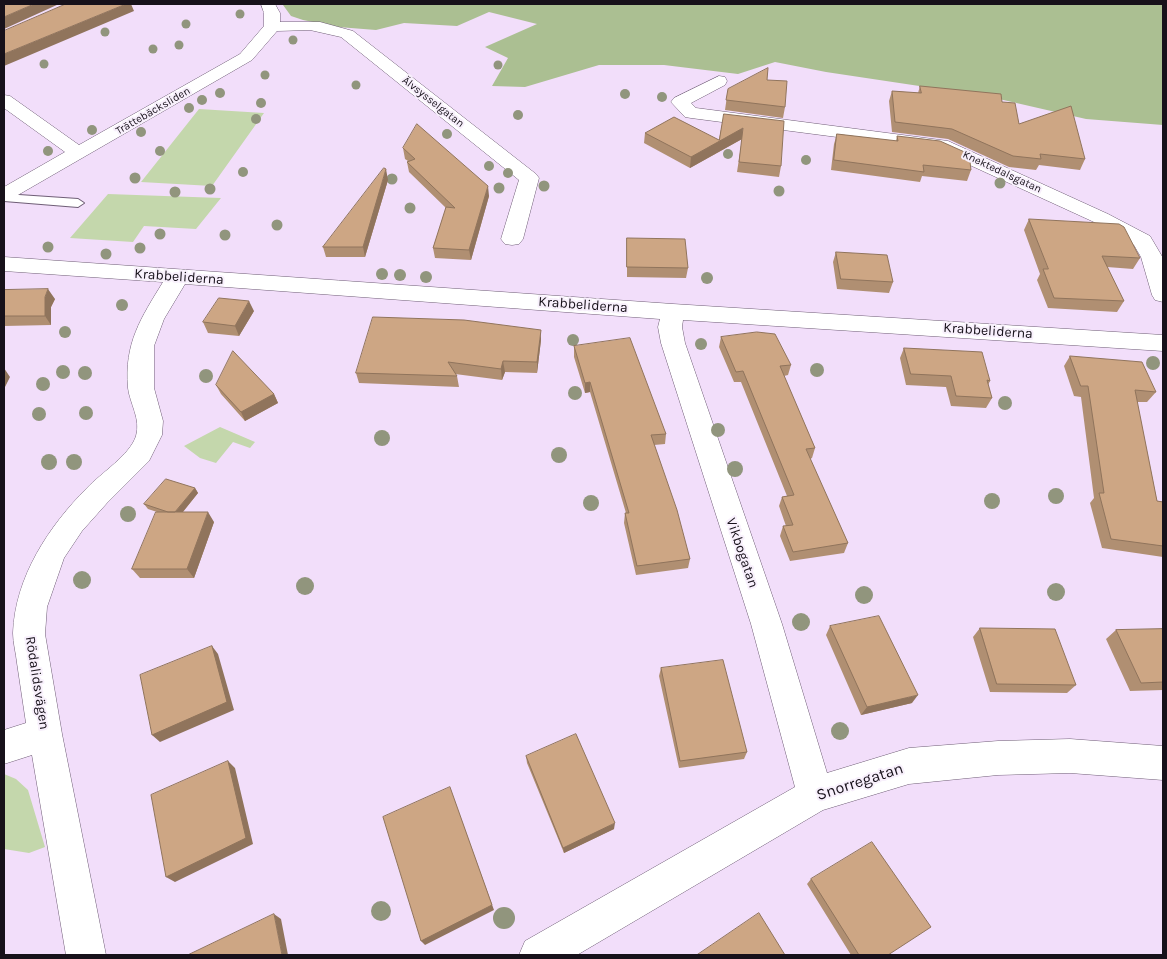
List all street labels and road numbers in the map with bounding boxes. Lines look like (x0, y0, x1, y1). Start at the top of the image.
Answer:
street label: Älvsysselgatan (399, 74, 467, 130)
street label: Trättebäcksliden (113, 84, 193, 138)
street label: Knektedalsgatan (960, 148, 1044, 196)
street label: Krabbeliderna (134, 265, 224, 289)
street label: Krabbeliderna (538, 293, 628, 317)
street label: Krabbeliderna (943, 319, 1033, 343)
street label: Vikbogatan (722, 516, 762, 590)
street label: Rödalidsvägen (21, 635, 53, 731)
street label: Snorregatan (814, 759, 906, 805)

